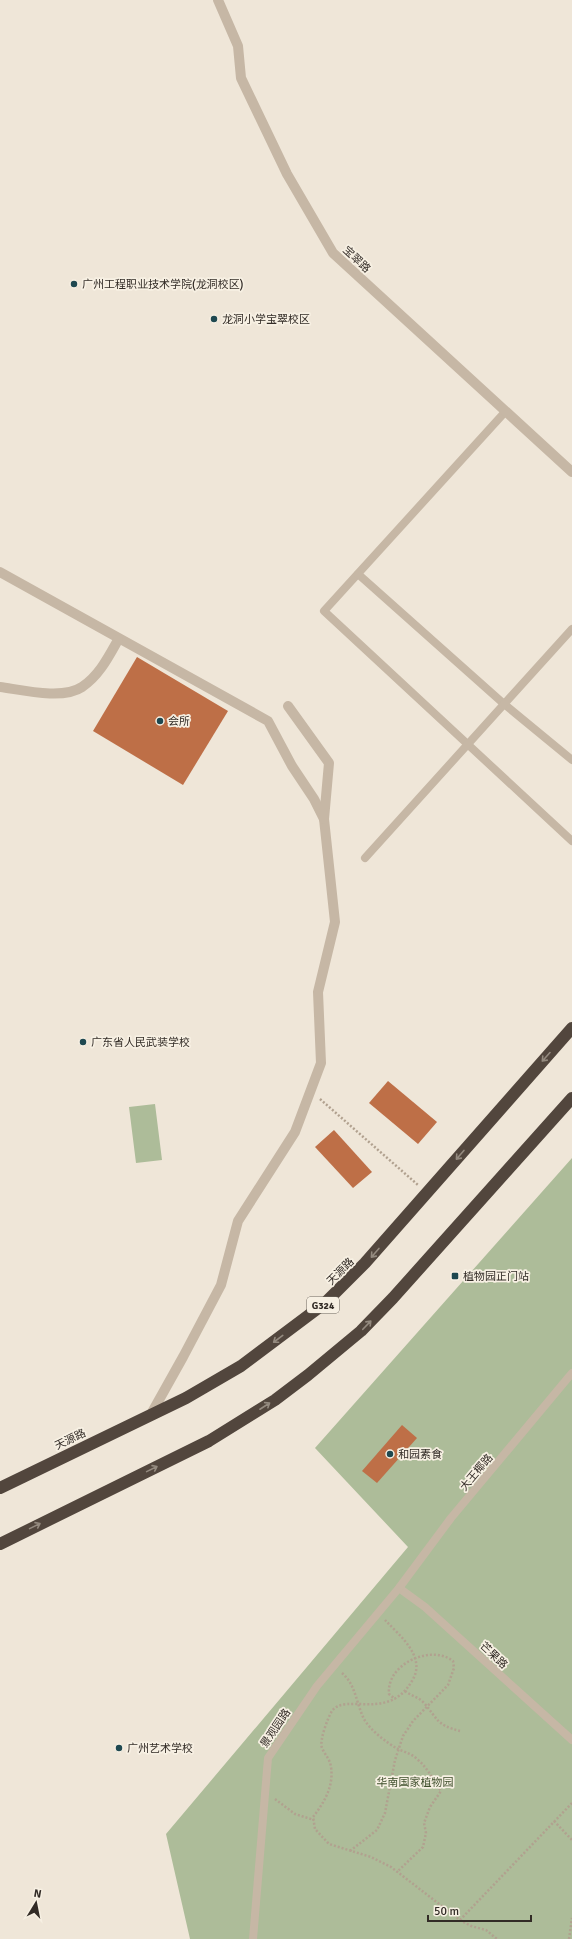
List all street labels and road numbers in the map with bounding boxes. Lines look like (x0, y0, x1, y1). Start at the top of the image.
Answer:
street label: 宝翠路 (340, 243, 373, 275)
street label: 天源路 (324, 1255, 357, 1288)
road number: G324 (307, 1297, 339, 1313)
street label: 天源路 (53, 1426, 88, 1453)
street label: 大王椰路 (457, 1451, 496, 1493)
street label: 芒果路 (477, 1639, 510, 1671)
street label: 景观园路 (258, 1706, 293, 1750)

